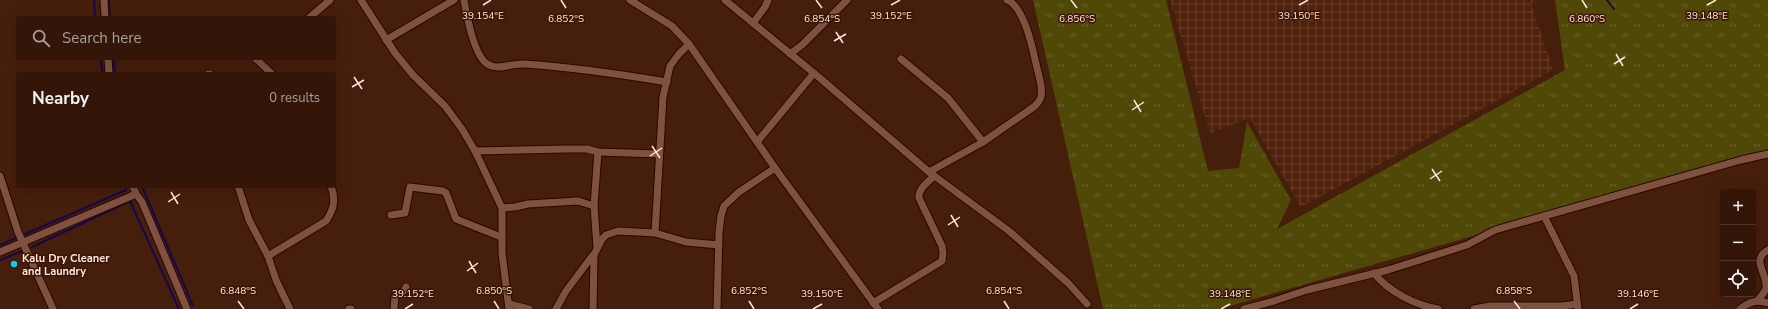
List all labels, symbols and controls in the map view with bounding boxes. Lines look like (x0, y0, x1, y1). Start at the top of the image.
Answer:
text: 39.154°E (462, 9, 504, 23)
text: 39.152°E (870, 9, 912, 23)
text: 39.150°E (1278, 9, 1320, 23)
text: 39.148°E (1686, 9, 1728, 23)
text: 6.852°S (548, 12, 584, 26)
text: 6.854°S (804, 12, 840, 26)
text: 6.856°S (1059, 12, 1095, 26)
text: 6.860°S (1569, 12, 1605, 26)
search box (16, 16, 336, 60)
icon: search (30, 27, 52, 49)
text: Search here (62, 28, 142, 48)
text: Nearby (32, 87, 89, 110)
text: 0 results (269, 89, 320, 107)
map controls (1720, 189, 1756, 297)
button: + (1720, 189, 1756, 225)
button: − (1720, 225, 1756, 261)
place label: Kalu Dry Cleaner and Laundry (22, 251, 110, 279)
marker: Kalu Dry Cleaner and Laundry (9, 259, 19, 269)
button: locate (1720, 261, 1756, 297)
text: 6.848°S (220, 284, 256, 298)
text: 6.850°S (476, 284, 512, 298)
text: 6.852°S (731, 284, 767, 298)
text: 6.854°S (986, 284, 1022, 298)
text: 6.858°S (1496, 284, 1532, 298)
text: 39.152°E (392, 287, 434, 301)
text: 39.150°E (801, 287, 843, 301)
text: 39.148°E (1209, 287, 1251, 301)
text: 39.146°E (1617, 287, 1659, 301)

